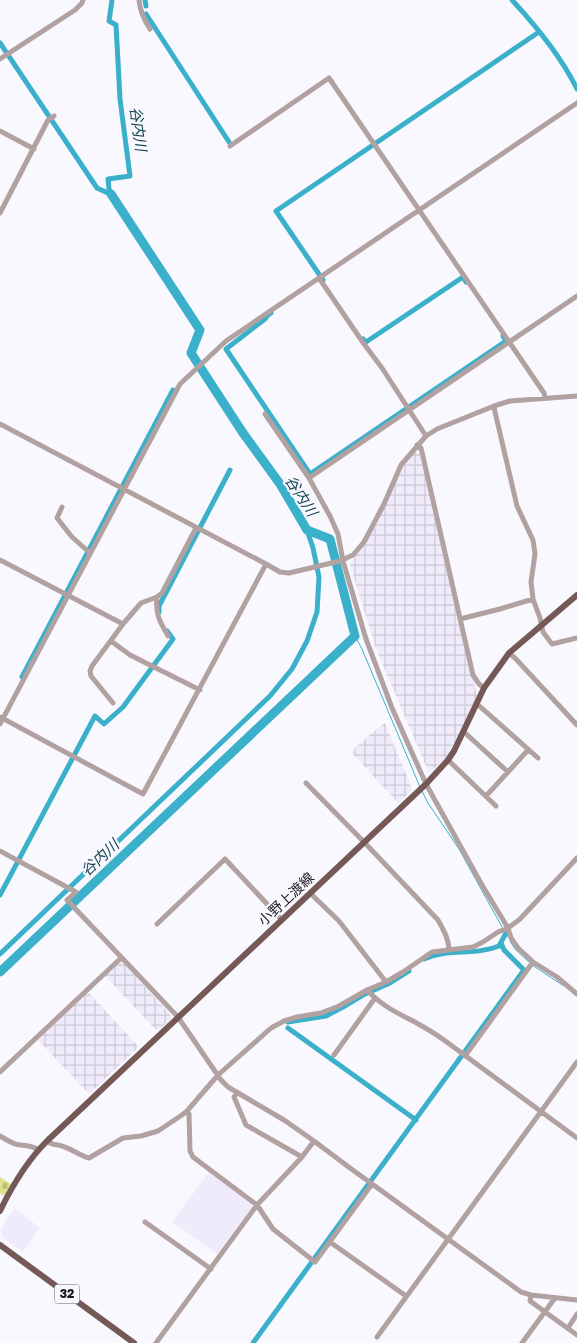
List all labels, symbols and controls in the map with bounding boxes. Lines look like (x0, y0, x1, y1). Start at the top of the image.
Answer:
water label: 谷内川 (127, 105, 151, 154)
water label: 谷内川 (282, 472, 323, 521)
water label: 谷内川 (77, 834, 123, 879)
street label: 小野上渡線 (254, 869, 317, 929)
road number: 32 (54, 1285, 80, 1304)

